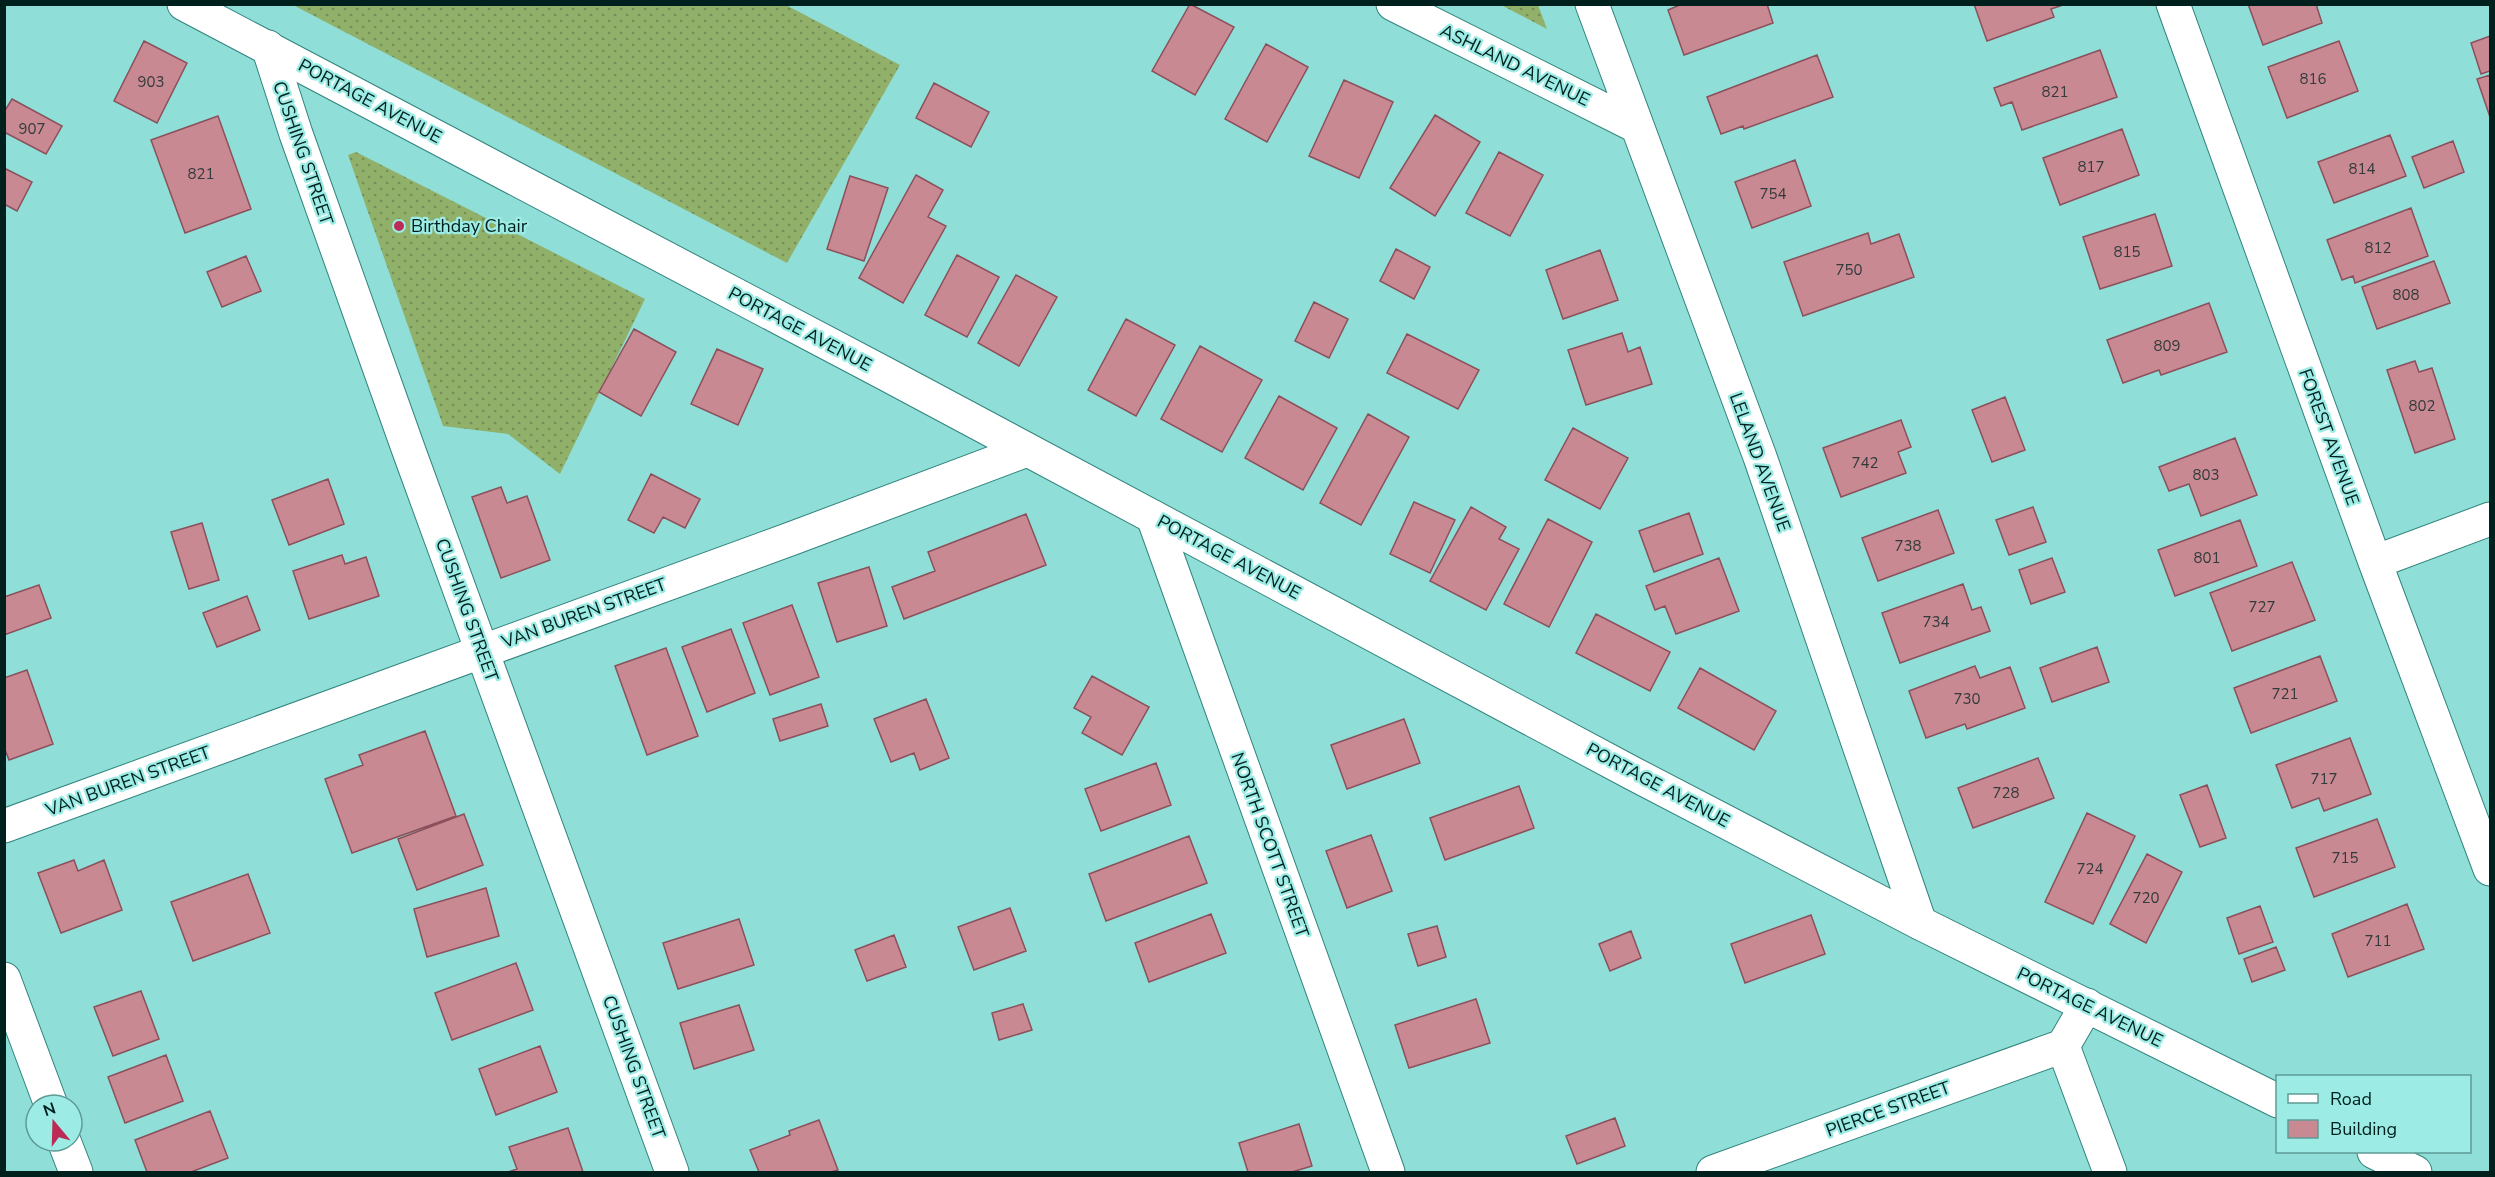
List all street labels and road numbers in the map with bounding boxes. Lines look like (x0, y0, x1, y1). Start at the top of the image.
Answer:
street label: ASHLAND AVENUE (1436, 18, 1594, 112)
street label: PORTAGE AVENUE (294, 53, 446, 149)
street label: CUSHING STREET (267, 78, 339, 228)
street label: PORTAGE AVENUE (724, 281, 876, 377)
street label: FOREST AVENUE (2293, 365, 2365, 509)
street label: LELAND AVENUE (1724, 389, 1796, 535)
street label: PORTAGE AVENUE (1153, 509, 1305, 605)
street label: CUSHING STREET (430, 535, 504, 685)
street label: VAN BUREN STREET (497, 572, 670, 654)
street label: PORTAGE AVENUE (1582, 737, 1734, 833)
street label: VAN BUREN STREET (41, 740, 214, 822)
street label: NORTH SCOTT STREET (1225, 749, 1315, 941)
street label: PORTAGE AVENUE (2013, 961, 2167, 1053)
street label: CUSHING STREET (597, 992, 671, 1142)
street label: PIERCE STREET (1822, 1075, 1954, 1143)

